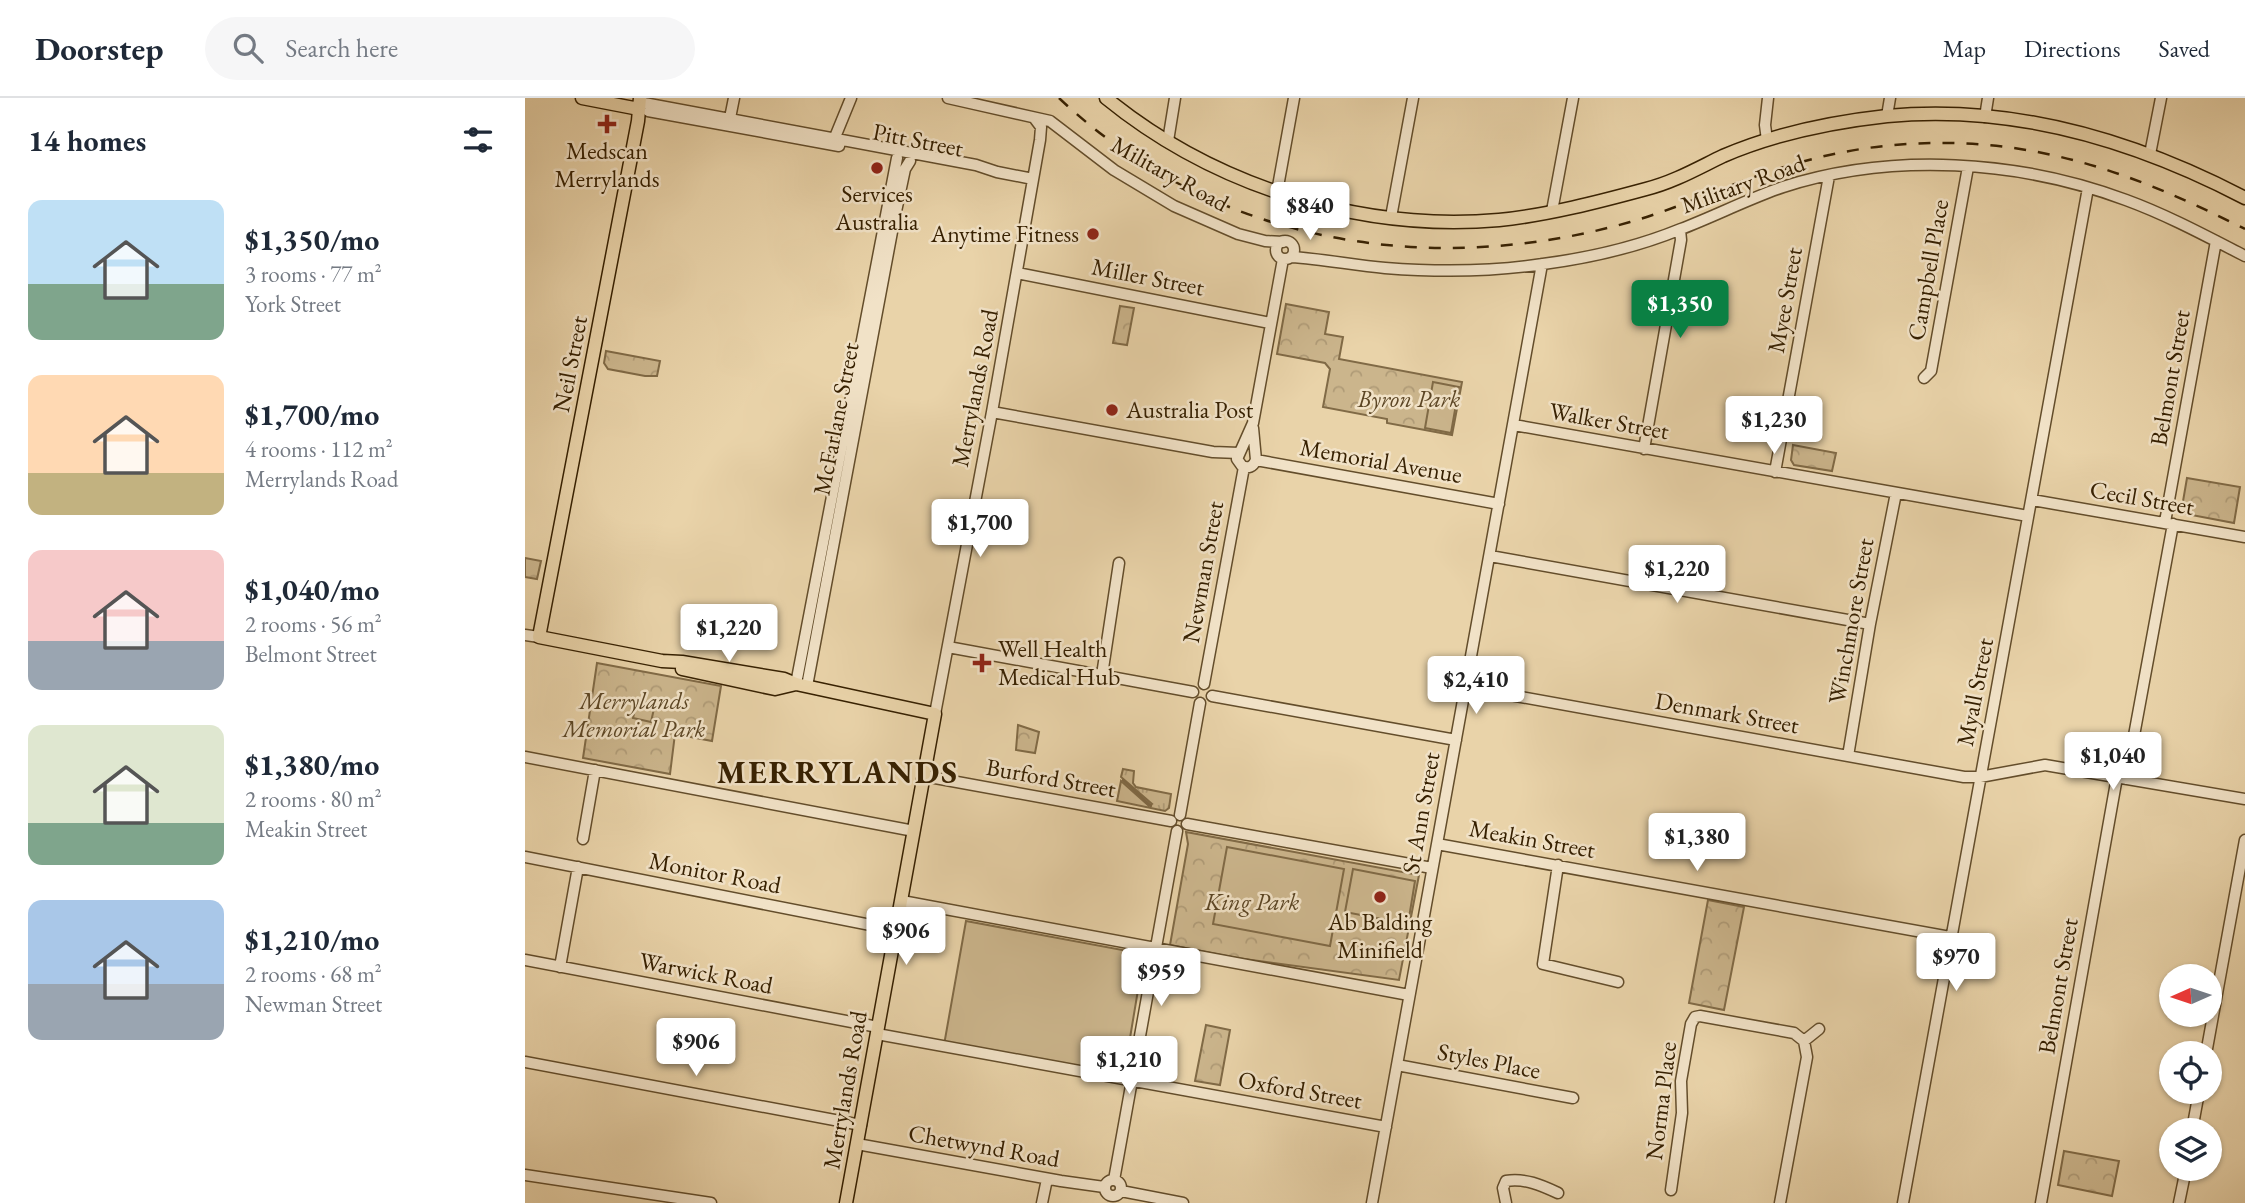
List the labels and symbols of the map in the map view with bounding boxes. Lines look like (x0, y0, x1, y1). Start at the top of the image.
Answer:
marker: Medscan Merrylands (597, 114, 617, 134)
street label: Pitt Street (870, 116, 967, 164)
street label: Military Road (1106, 129, 1235, 219)
place label: Medscan Merrylands (555, 135, 659, 194)
street label: Military Road (1677, 146, 1810, 220)
marker: Services Australia (869, 160, 885, 176)
place label: Services Australia (834, 178, 919, 237)
pin: $840 (1269, 183, 1351, 242)
street label: Campbell Place (1900, 197, 1955, 343)
place label: Anytime Fitness (930, 218, 1079, 249)
marker: Anytime Fitness (1085, 226, 1101, 242)
street label: Myee Street (1760, 244, 1809, 355)
street label: Miller Street (1089, 250, 1207, 303)
pin: $1,350 (1623, 280, 1737, 340)
street label: Merrylands Road (944, 306, 1005, 469)
street label: Belmont Street (2142, 307, 2197, 448)
street label: Neil Street (545, 313, 594, 415)
street label: McFarlane Street (806, 339, 866, 498)
park label: Byron Park (1357, 383, 1461, 414)
place label: Australia Post (1125, 394, 1254, 425)
street label: Walker Street (1547, 395, 1672, 446)
pin: $1,230 (1717, 396, 1831, 456)
marker: Australia Post (1104, 402, 1120, 418)
street label: Memorial Avenue (1298, 431, 1465, 490)
street label: Cecil Street (2088, 473, 2197, 522)
street label: Newman Street (1175, 498, 1230, 645)
pin: $1,700 (923, 500, 1037, 559)
street label: Winchmore Street (1821, 535, 1880, 706)
pin: $1,220 (1620, 546, 1734, 605)
pin: $1,220 (672, 604, 786, 664)
place label: Well Health Medical Hub (998, 633, 1120, 692)
street label: Myall Street (1949, 635, 2000, 749)
marker: Well Health Medical Hub (972, 653, 992, 673)
pin: $2,410 (1419, 656, 1533, 716)
park label: Merrylands Memorial Park (561, 685, 706, 744)
street label: Denmark Street (1653, 685, 1802, 740)
pin: $1,040 (2056, 732, 2170, 792)
street label: St Ann Street (1395, 749, 1447, 876)
district label: MERRYLANDS (717, 751, 959, 793)
street label: Burford Street (984, 751, 1119, 804)
street label: Meakin Street (1467, 812, 1598, 865)
pin: $1,380 (1640, 814, 1754, 873)
street label: Monitor Road (646, 845, 785, 901)
park label: King Park (1204, 886, 1299, 917)
marker: Ab Balding Minifield (1372, 889, 1388, 905)
place label: Ab Balding Minifield (1327, 906, 1433, 965)
pin: $906 (865, 908, 947, 967)
street label: Belmont Street (2030, 915, 2085, 1056)
pin: $970 (1915, 934, 1997, 993)
street label: Warwick Road (637, 944, 776, 1001)
pin: $959 (1120, 948, 1202, 1008)
north arrow (2159, 964, 2223, 1027)
street label: Merrylands Road (815, 1008, 874, 1171)
pin: $906 (655, 1018, 737, 1078)
street label: Styles Place (1435, 1035, 1543, 1086)
pin: $1,210 (1072, 1037, 1186, 1096)
street label: Norma Place (1638, 1040, 1683, 1162)
street label: Oxford Street (1236, 1063, 1365, 1116)
street label: Chetwynd Road (906, 1117, 1063, 1174)

